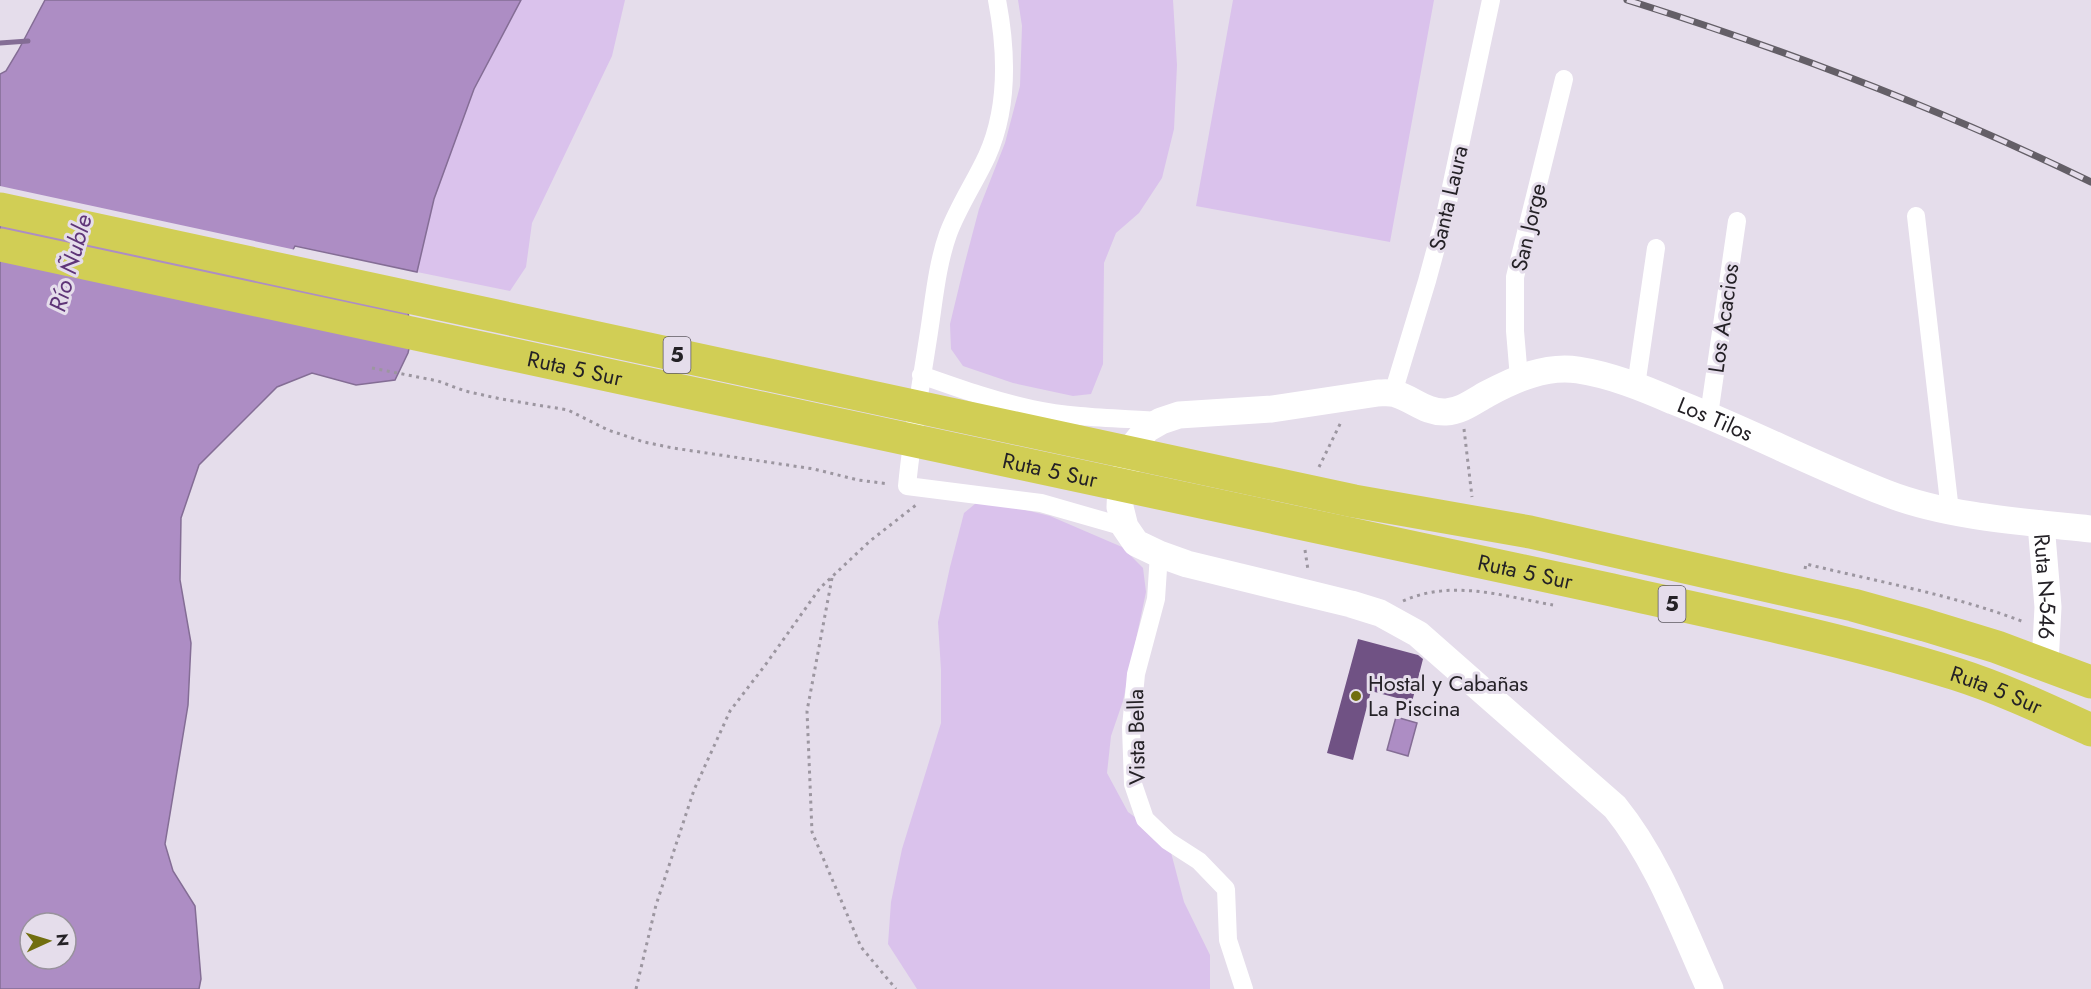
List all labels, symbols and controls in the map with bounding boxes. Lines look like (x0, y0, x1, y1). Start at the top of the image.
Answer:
street label: Santa Laura (1420, 142, 1476, 254)
street label: San Jorge (1502, 180, 1554, 274)
water label: Río Ñuble (39, 210, 101, 316)
street label: Los Acacios (1699, 261, 1747, 375)
road number: 5 (664, 337, 690, 373)
street label: Ruta 5 Sur (524, 342, 626, 394)
street label: Los Tilos (1673, 388, 1758, 449)
street label: Ruta 5 Sur (1000, 444, 1101, 496)
street label: Ruta N-546 (2026, 533, 2064, 641)
street label: Ruta 5 Sur (1475, 546, 1576, 597)
road number: 5 (1658, 586, 1686, 622)
street label: Ruta 5 Sur (1946, 657, 2048, 722)
place label: Hostal y Cabañas La Piscina (1368, 667, 1528, 724)
street label: Vista Bella (1119, 689, 1153, 785)
marker: Hostal y Cabañas La Piscina (1349, 689, 1363, 703)
north arrow (18, 911, 78, 971)
text: N (51, 933, 74, 947)

